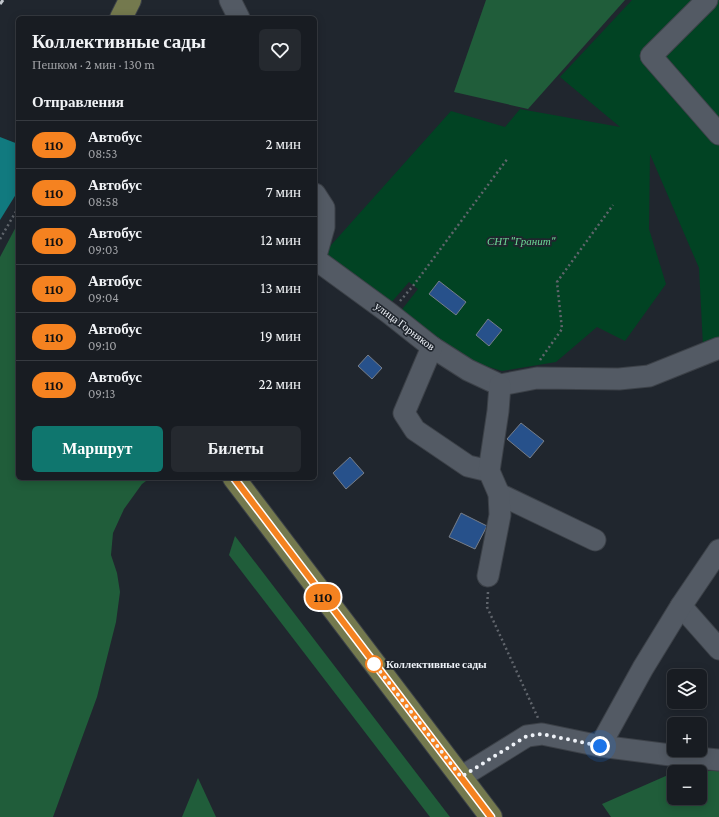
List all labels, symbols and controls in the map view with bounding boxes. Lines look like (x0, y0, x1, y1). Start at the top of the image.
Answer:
button: heart (259, 29, 301, 71)
text: Коллективные сады (32, 31, 206, 52)
text: Пешком · 2 мин · 130 m (32, 57, 155, 72)
text: Отправления (32, 94, 124, 110)
text: Автобус (88, 129, 142, 145)
text: 2 мин (265, 136, 301, 152)
text: 110 (45, 137, 63, 153)
text: 08:53 (88, 146, 117, 161)
text: Автобус (88, 177, 142, 193)
text: 7 мин (266, 184, 301, 200)
text: 110 (45, 185, 63, 201)
text: 08:58 (88, 194, 118, 209)
text: Автобус (88, 225, 142, 241)
text: 12 мин (261, 232, 301, 248)
text: 110 (45, 233, 63, 249)
park label: СНТ "Гранит" (487, 235, 556, 247)
text: 09:03 (88, 242, 118, 257)
text: Автобус (88, 273, 142, 289)
text: 13 мин (261, 280, 301, 296)
text: 110 (45, 281, 63, 297)
text: 09:04 (88, 290, 119, 305)
street label: улица Горняков (373, 300, 437, 352)
text: Автобус (88, 321, 142, 337)
text: 19 мин (260, 328, 301, 344)
text: 110 (45, 329, 63, 345)
text: 09:10 (88, 338, 117, 353)
text: Автобус (88, 369, 142, 385)
text: 22 мин (258, 376, 301, 392)
text: 110 (45, 377, 63, 393)
text: 09:13 (88, 386, 115, 401)
button: Маршрут (32, 426, 163, 472)
button: Билеты (171, 426, 301, 472)
line badge: 110 (300, 584, 346, 610)
text: 110 (314, 589, 332, 605)
marker: Коллективные сады (365, 655, 383, 673)
place label: Коллективные сады (386, 658, 487, 670)
map controls (667, 669, 707, 805)
button: layers (667, 669, 707, 709)
button: + (667, 717, 707, 757)
your location (590, 736, 610, 756)
button: − (667, 765, 707, 805)

